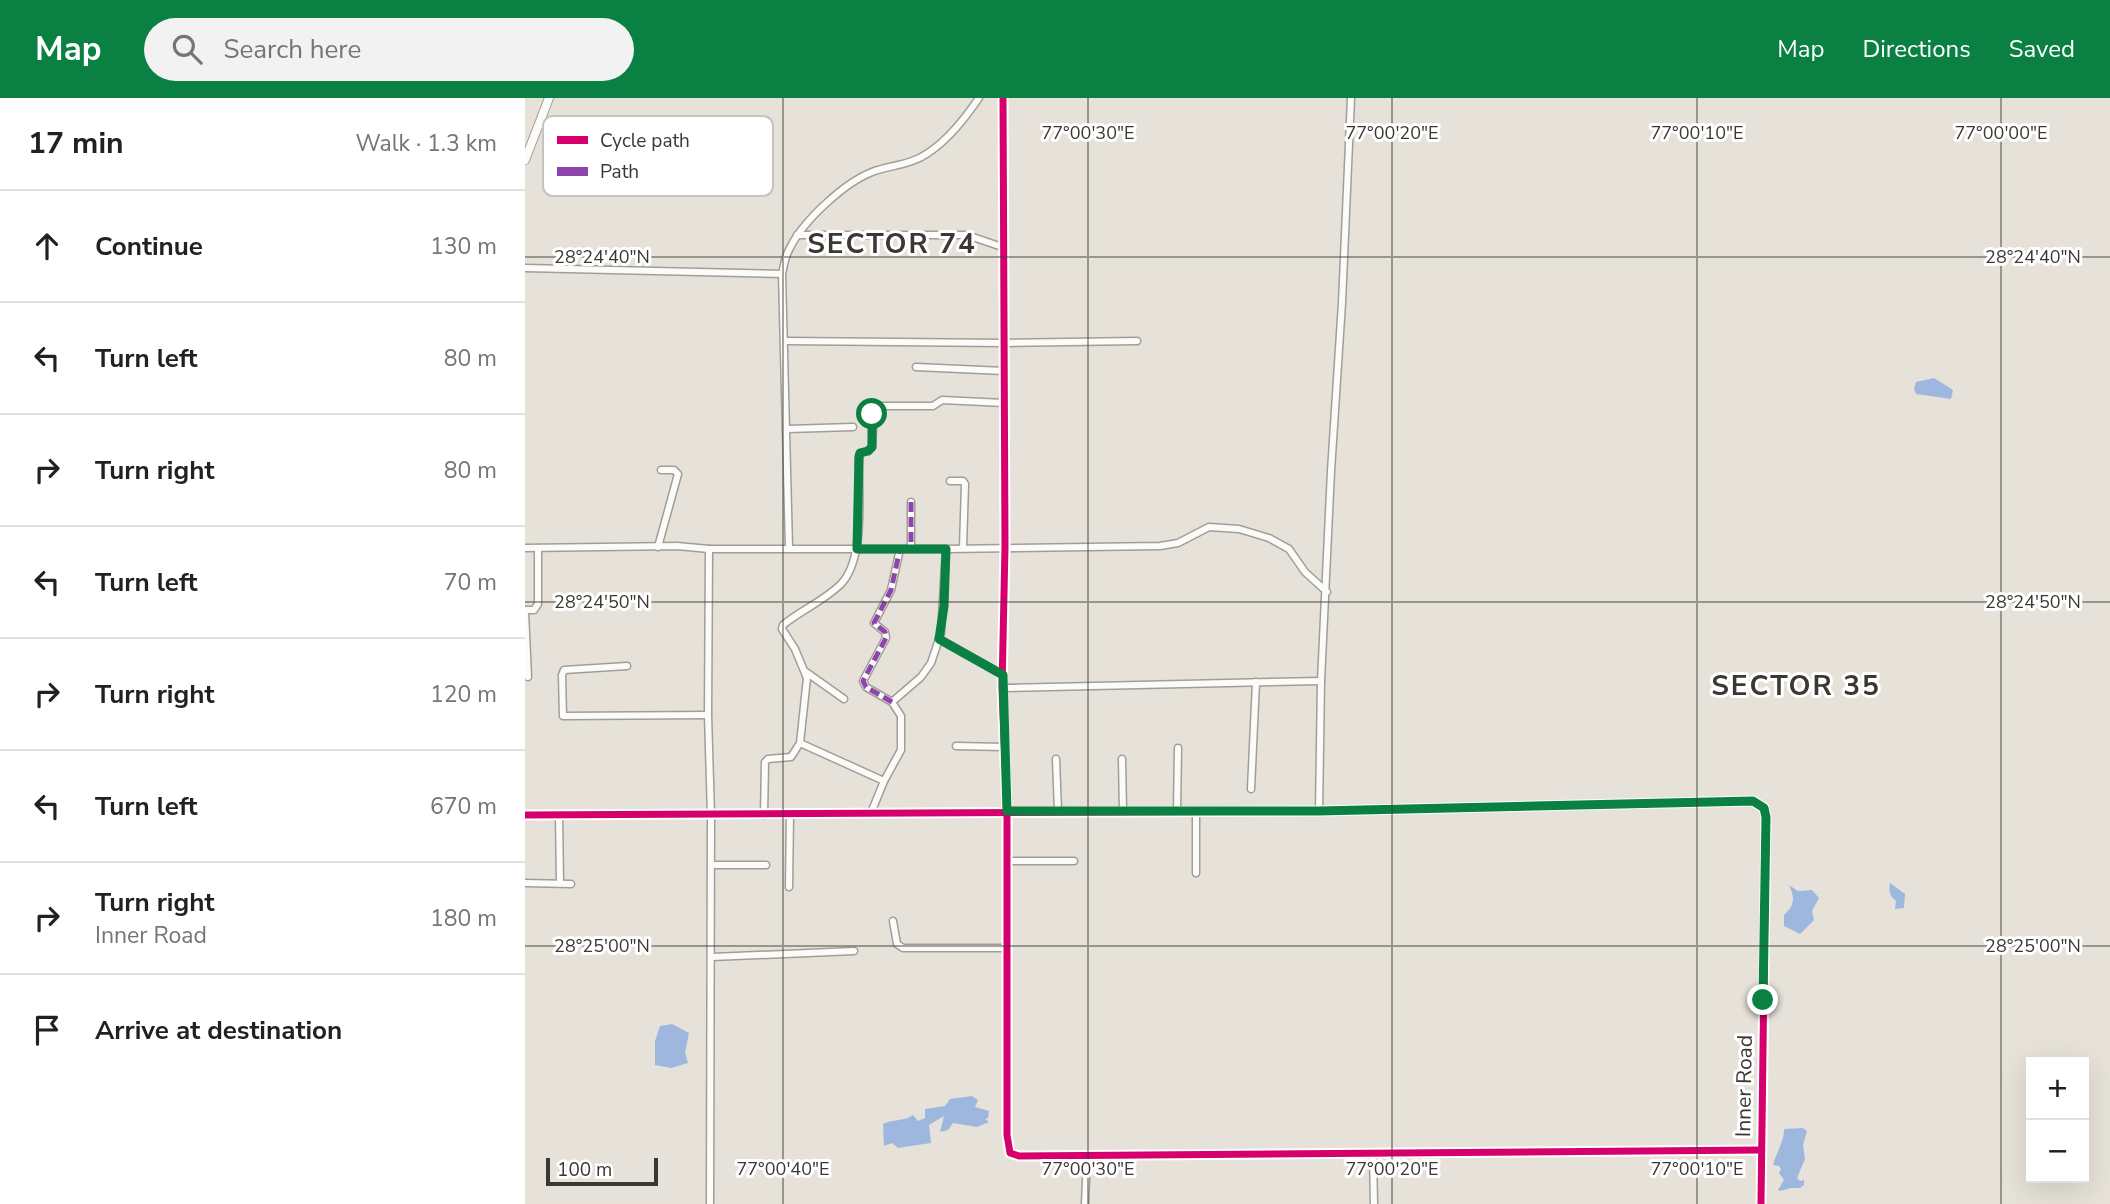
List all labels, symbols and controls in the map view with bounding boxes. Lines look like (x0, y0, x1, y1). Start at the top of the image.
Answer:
search box (144, 18, 634, 81)
text: Map (35, 27, 102, 72)
icon: search (168, 30, 206, 68)
text: Search here (224, 32, 361, 67)
text: Map (1777, 33, 1824, 65)
text: Directions (1862, 33, 1971, 65)
text: Saved (2009, 33, 2075, 65)
legend (543, 116, 773, 196)
text: 77°00'30"E (1042, 121, 1135, 145)
text: 77°00'20"E (1346, 121, 1439, 145)
text: 77°00'10"E (1651, 121, 1744, 145)
text: 77°00'00"E (1955, 121, 2048, 145)
text: 17 min (28, 123, 124, 164)
text: Walk · 1.3 km (355, 128, 497, 159)
text: Cycle path (600, 128, 690, 154)
text: Path (600, 159, 639, 185)
district label: SECTOR 74 (807, 225, 977, 263)
icon: ahead (28, 227, 66, 265)
text: Continue (95, 229, 203, 264)
text: 130 m (430, 231, 497, 262)
text: 28°24'40"N (554, 245, 650, 269)
text: 28°24'40"N (1985, 245, 2081, 269)
icon: left (28, 339, 66, 377)
text: Turn left (95, 341, 198, 376)
text: 80 m (444, 343, 497, 374)
route start (856, 398, 887, 429)
icon: right (28, 451, 66, 489)
text: Turn right (95, 453, 214, 488)
text: 80 m (444, 455, 497, 486)
icon: left (28, 563, 66, 601)
text: Turn left (95, 565, 198, 600)
text: 70 m (444, 567, 497, 598)
text: 28°24'50"N (554, 590, 650, 614)
text: 28°24'50"N (1985, 590, 2081, 614)
district label: SECTOR 35 (1711, 667, 1881, 705)
icon: right (28, 675, 66, 713)
text: Turn right (95, 677, 214, 712)
text: 120 m (430, 679, 497, 710)
icon: left (28, 787, 66, 825)
text: Turn left (95, 789, 198, 824)
text: 670 m (430, 791, 497, 822)
text: Turn right (95, 885, 214, 920)
icon: right (28, 899, 66, 937)
text: 180 m (430, 903, 497, 934)
text: Inner Road (95, 920, 207, 951)
text: 28°25'00"N (554, 934, 650, 958)
text: 28°25'00"N (1985, 934, 2081, 958)
route end (1747, 984, 1778, 1015)
icon: arrive (28, 1011, 66, 1049)
text: Arrive at destination (95, 1013, 342, 1048)
street label: Inner Road (1729, 1035, 1759, 1137)
map controls (2026, 1057, 2089, 1183)
button: + (2026, 1057, 2089, 1120)
button: − (2026, 1120, 2089, 1183)
scale bar (546, 1155, 658, 1187)
text: 100 m (557, 1157, 612, 1183)
text: 77°00'40"E (737, 1157, 830, 1181)
text: 77°00'30"E (1042, 1157, 1135, 1181)
text: 77°00'20"E (1346, 1157, 1439, 1181)
text: 77°00'10"E (1651, 1157, 1744, 1181)

